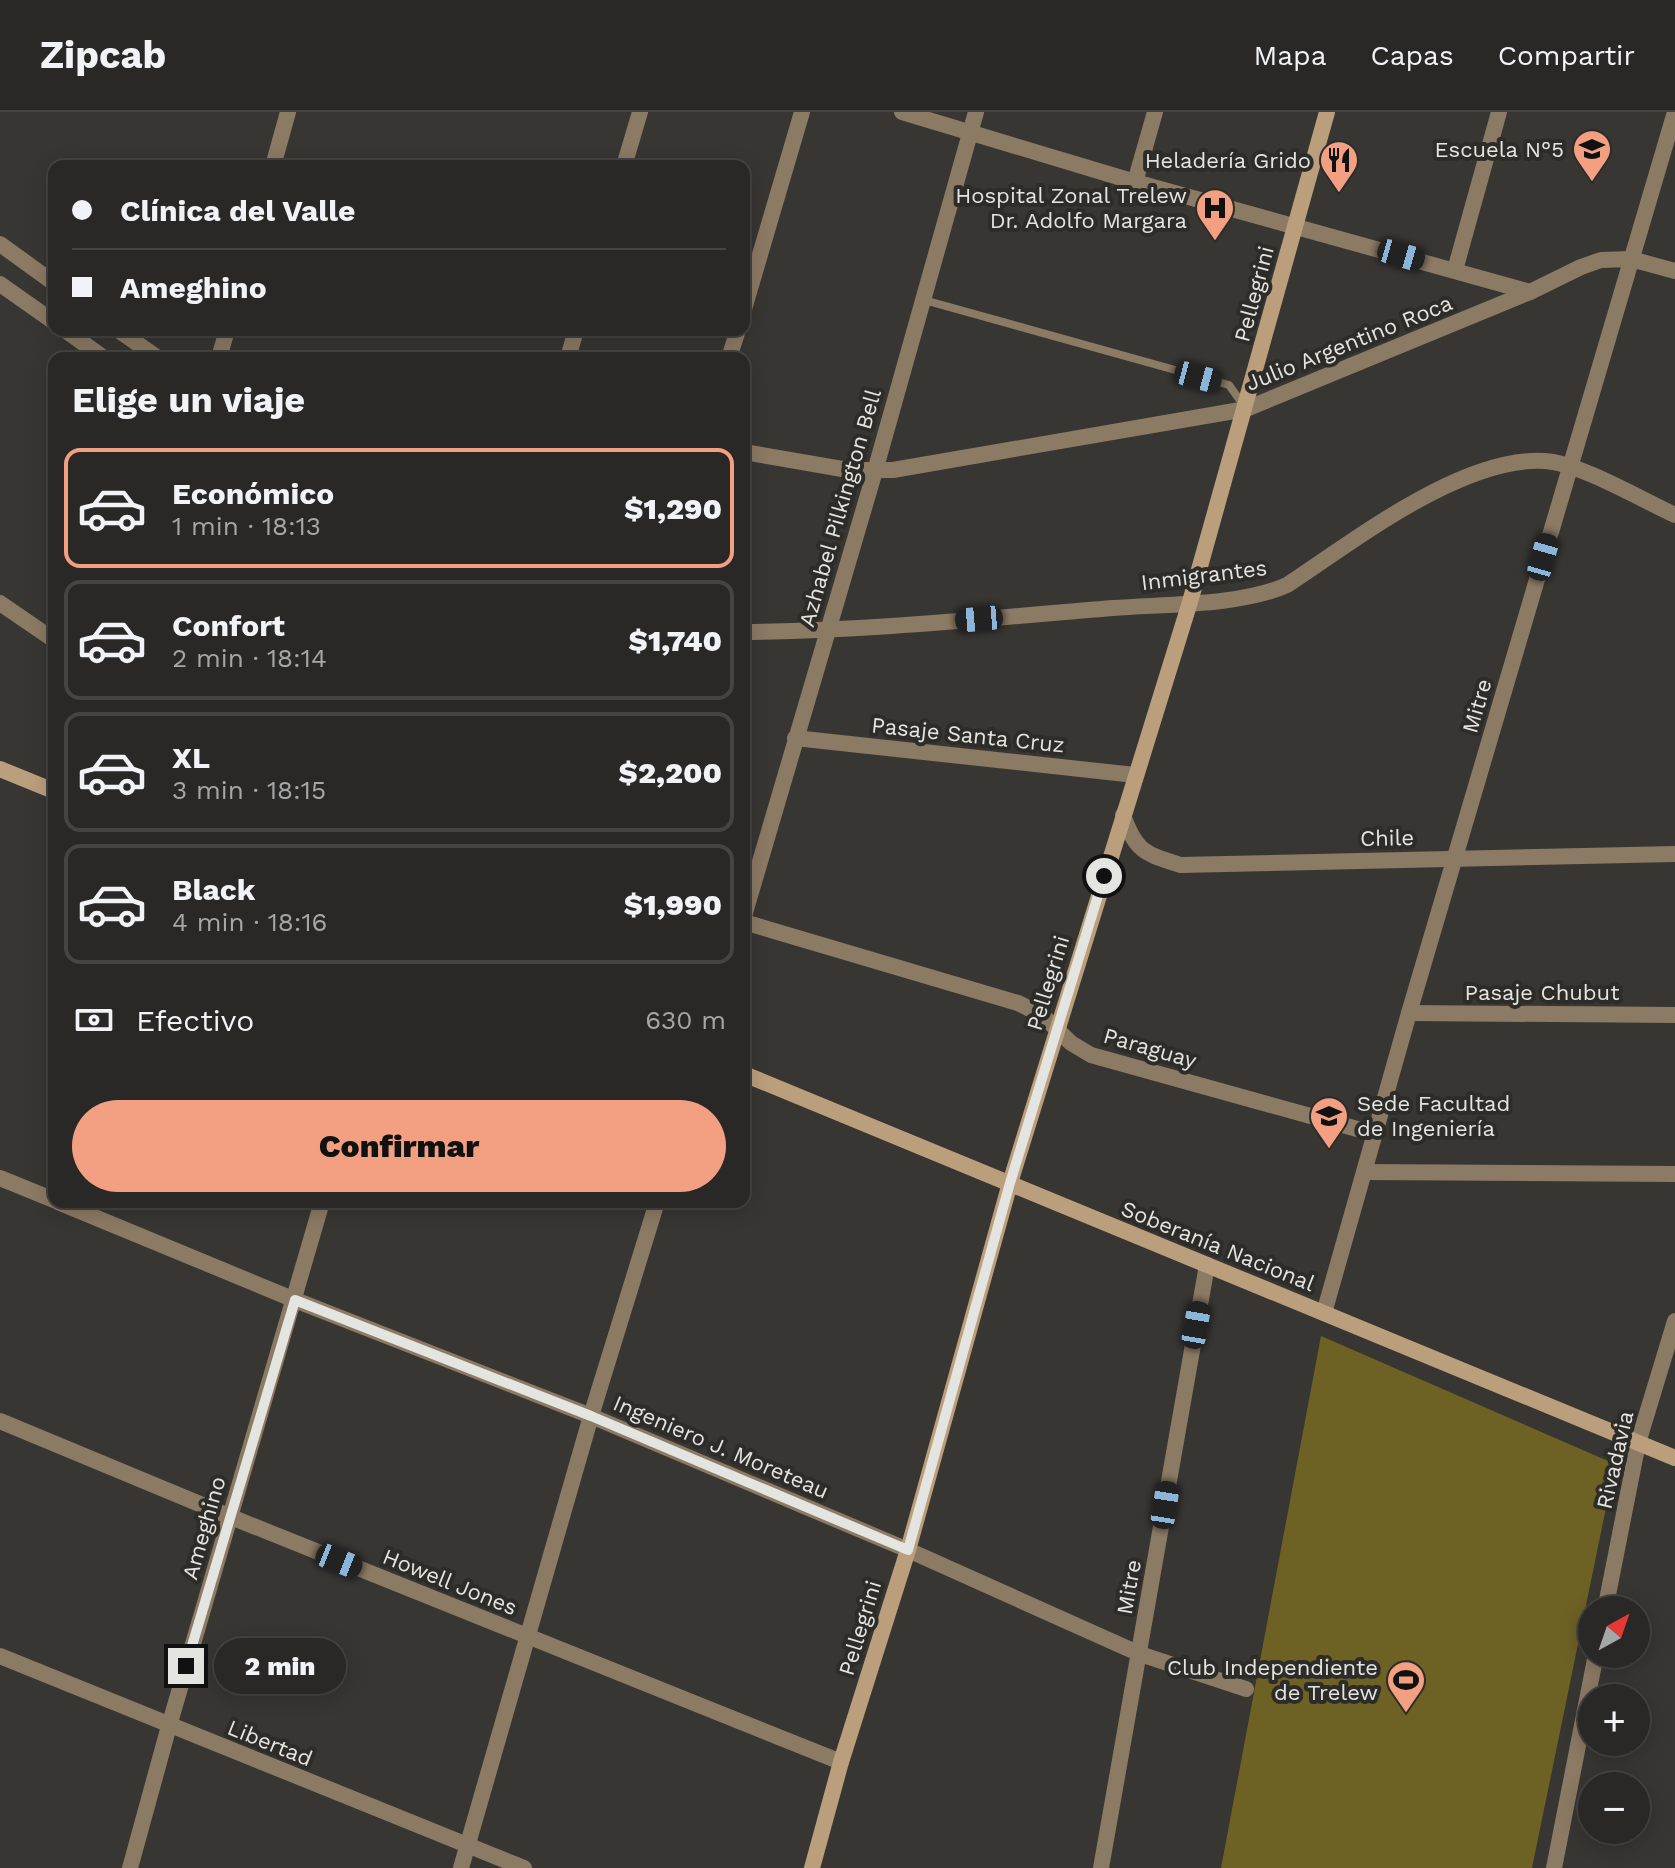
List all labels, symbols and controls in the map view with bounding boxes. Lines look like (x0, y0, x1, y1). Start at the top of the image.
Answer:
text: Zipcab (40, 33, 166, 77)
text: Mapa (1253, 39, 1326, 72)
text: Capas (1370, 39, 1454, 72)
text: Compartir (1498, 39, 1635, 72)
school or university icon: Escuela N°5 (1571, 128, 1613, 183)
place label: Escuela N°5 (1435, 137, 1564, 162)
restaurant icon: Heladería Grido (1318, 139, 1360, 194)
place label: Heladería Grido (1145, 148, 1311, 173)
place label: Hospital Zonal Trelew Dr. Adolfo Margara (955, 183, 1187, 233)
hospital icon: Hospital Zonal Trelew Dr. Adolfo Margara (1194, 187, 1236, 242)
text: Clínica del Valle (120, 193, 355, 228)
car (1375, 237, 1427, 273)
street label: Pellegrini (1229, 243, 1279, 345)
text: Ameghino (120, 270, 267, 305)
street label: Julio Argentino Roca (1242, 290, 1456, 396)
car (1172, 359, 1224, 395)
text: Elige un viaje (72, 379, 305, 421)
street label: Azhabel Pilkington Bell (794, 386, 886, 630)
icon: car (76, 472, 148, 544)
text: Económico (172, 476, 334, 511)
text: $1,290 (624, 491, 722, 526)
text: 1 min · 18:13 (172, 511, 321, 541)
car (1525, 531, 1561, 583)
street label: Inmigrantes (1140, 555, 1268, 595)
icon: car (76, 604, 148, 676)
car (954, 605, 1004, 633)
text: Confort (172, 608, 285, 643)
text: $1,740 (629, 623, 722, 658)
text: 2 min · 18:14 (172, 643, 327, 673)
street label: Mitre (1457, 676, 1497, 736)
street label: Pasaje Santa Cruz (870, 712, 1066, 758)
icon: car (76, 736, 148, 808)
text: XL (172, 740, 210, 775)
text: $2,200 (619, 755, 722, 790)
text: 3 min · 18:15 (172, 775, 326, 805)
street label: Chile (1360, 825, 1414, 851)
route start (1086, 858, 1122, 894)
icon: car (76, 868, 148, 940)
text: Black (172, 872, 256, 907)
text: $1,990 (624, 887, 722, 922)
text: 4 min · 18:16 (172, 907, 327, 937)
street label: Pellegrini (1022, 932, 1074, 1034)
street label: Pasaje Chubut (1465, 980, 1619, 1005)
icon: cash (72, 998, 116, 1042)
text: Efectivo (136, 1003, 254, 1038)
text: 630 m (645, 1005, 726, 1035)
street label: Paraguay (1101, 1023, 1200, 1073)
place label: Sede Facultad de Ingeniería (1357, 1091, 1510, 1141)
school or university icon: Sede Facultad de Ingeniería (1308, 1095, 1350, 1150)
button: Confirmar (72, 1100, 726, 1192)
street label: Soberanía Nacional (1118, 1196, 1319, 1296)
car (1180, 1299, 1212, 1351)
street label: Ingeniero J. Moreteau (610, 1390, 832, 1504)
street label: Rivadavia (1592, 1409, 1638, 1511)
street label: Ameghino (177, 1474, 231, 1582)
car (1149, 1479, 1181, 1531)
car (312, 1541, 366, 1581)
street label: Howell Jones (379, 1544, 521, 1620)
street label: Mitre (1112, 1558, 1146, 1616)
street label: Pellegrini (834, 1577, 886, 1679)
north arrow (1578, 1596, 1650, 1668)
map controls (1578, 1596, 1650, 1844)
callout: 2 min (214, 1638, 346, 1694)
route end (168, 1648, 204, 1684)
text: 2 min (245, 1651, 315, 1681)
place label: Club Independiente de Trelew (1167, 1655, 1378, 1705)
sports icon: Club Independiente de Trelew (1385, 1659, 1427, 1714)
button: + (1578, 1684, 1650, 1756)
street label: Libertad (224, 1715, 316, 1771)
button: − (1578, 1772, 1650, 1844)

